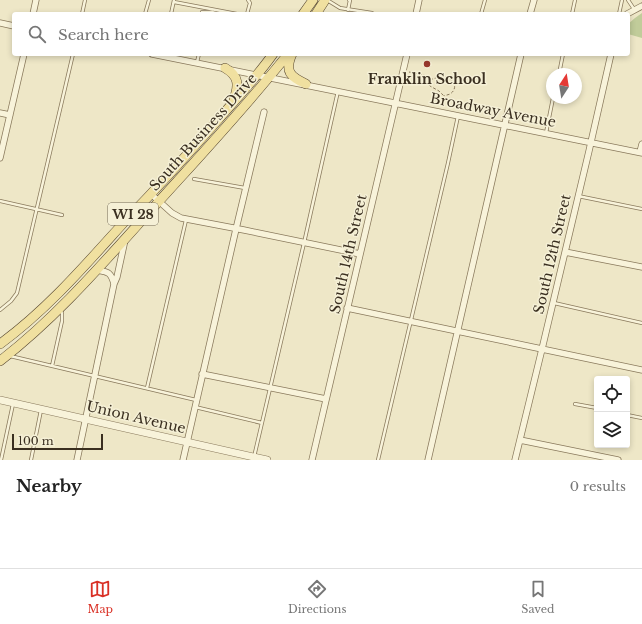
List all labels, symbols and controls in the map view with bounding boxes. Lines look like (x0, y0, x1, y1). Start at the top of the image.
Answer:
search box (12, 12, 630, 56)
icon: search (26, 23, 48, 45)
text: Search here (58, 25, 149, 44)
marker: Franklin School (422, 59, 432, 69)
north arrow (546, 68, 582, 104)
street label: South Business Drive (145, 69, 261, 195)
place label: Franklin School (368, 70, 486, 88)
street label: Broadway Avenue (428, 89, 558, 131)
street label: South 14th Street (326, 192, 371, 315)
street label: South 12th Street (529, 192, 575, 316)
road number: WI 28 (108, 203, 158, 225)
map controls (594, 376, 630, 448)
button: locate (594, 376, 630, 412)
street label: Union Avenue (84, 397, 188, 437)
button: layers (594, 412, 630, 448)
scale bar (12, 432, 103, 451)
text: 100 m (18, 434, 54, 448)
text: Nearby (16, 476, 82, 497)
text: 0 results (570, 478, 626, 495)
tab: Map (87, 578, 113, 616)
tab: Directions (288, 578, 346, 616)
tab: Saved (521, 578, 555, 616)

